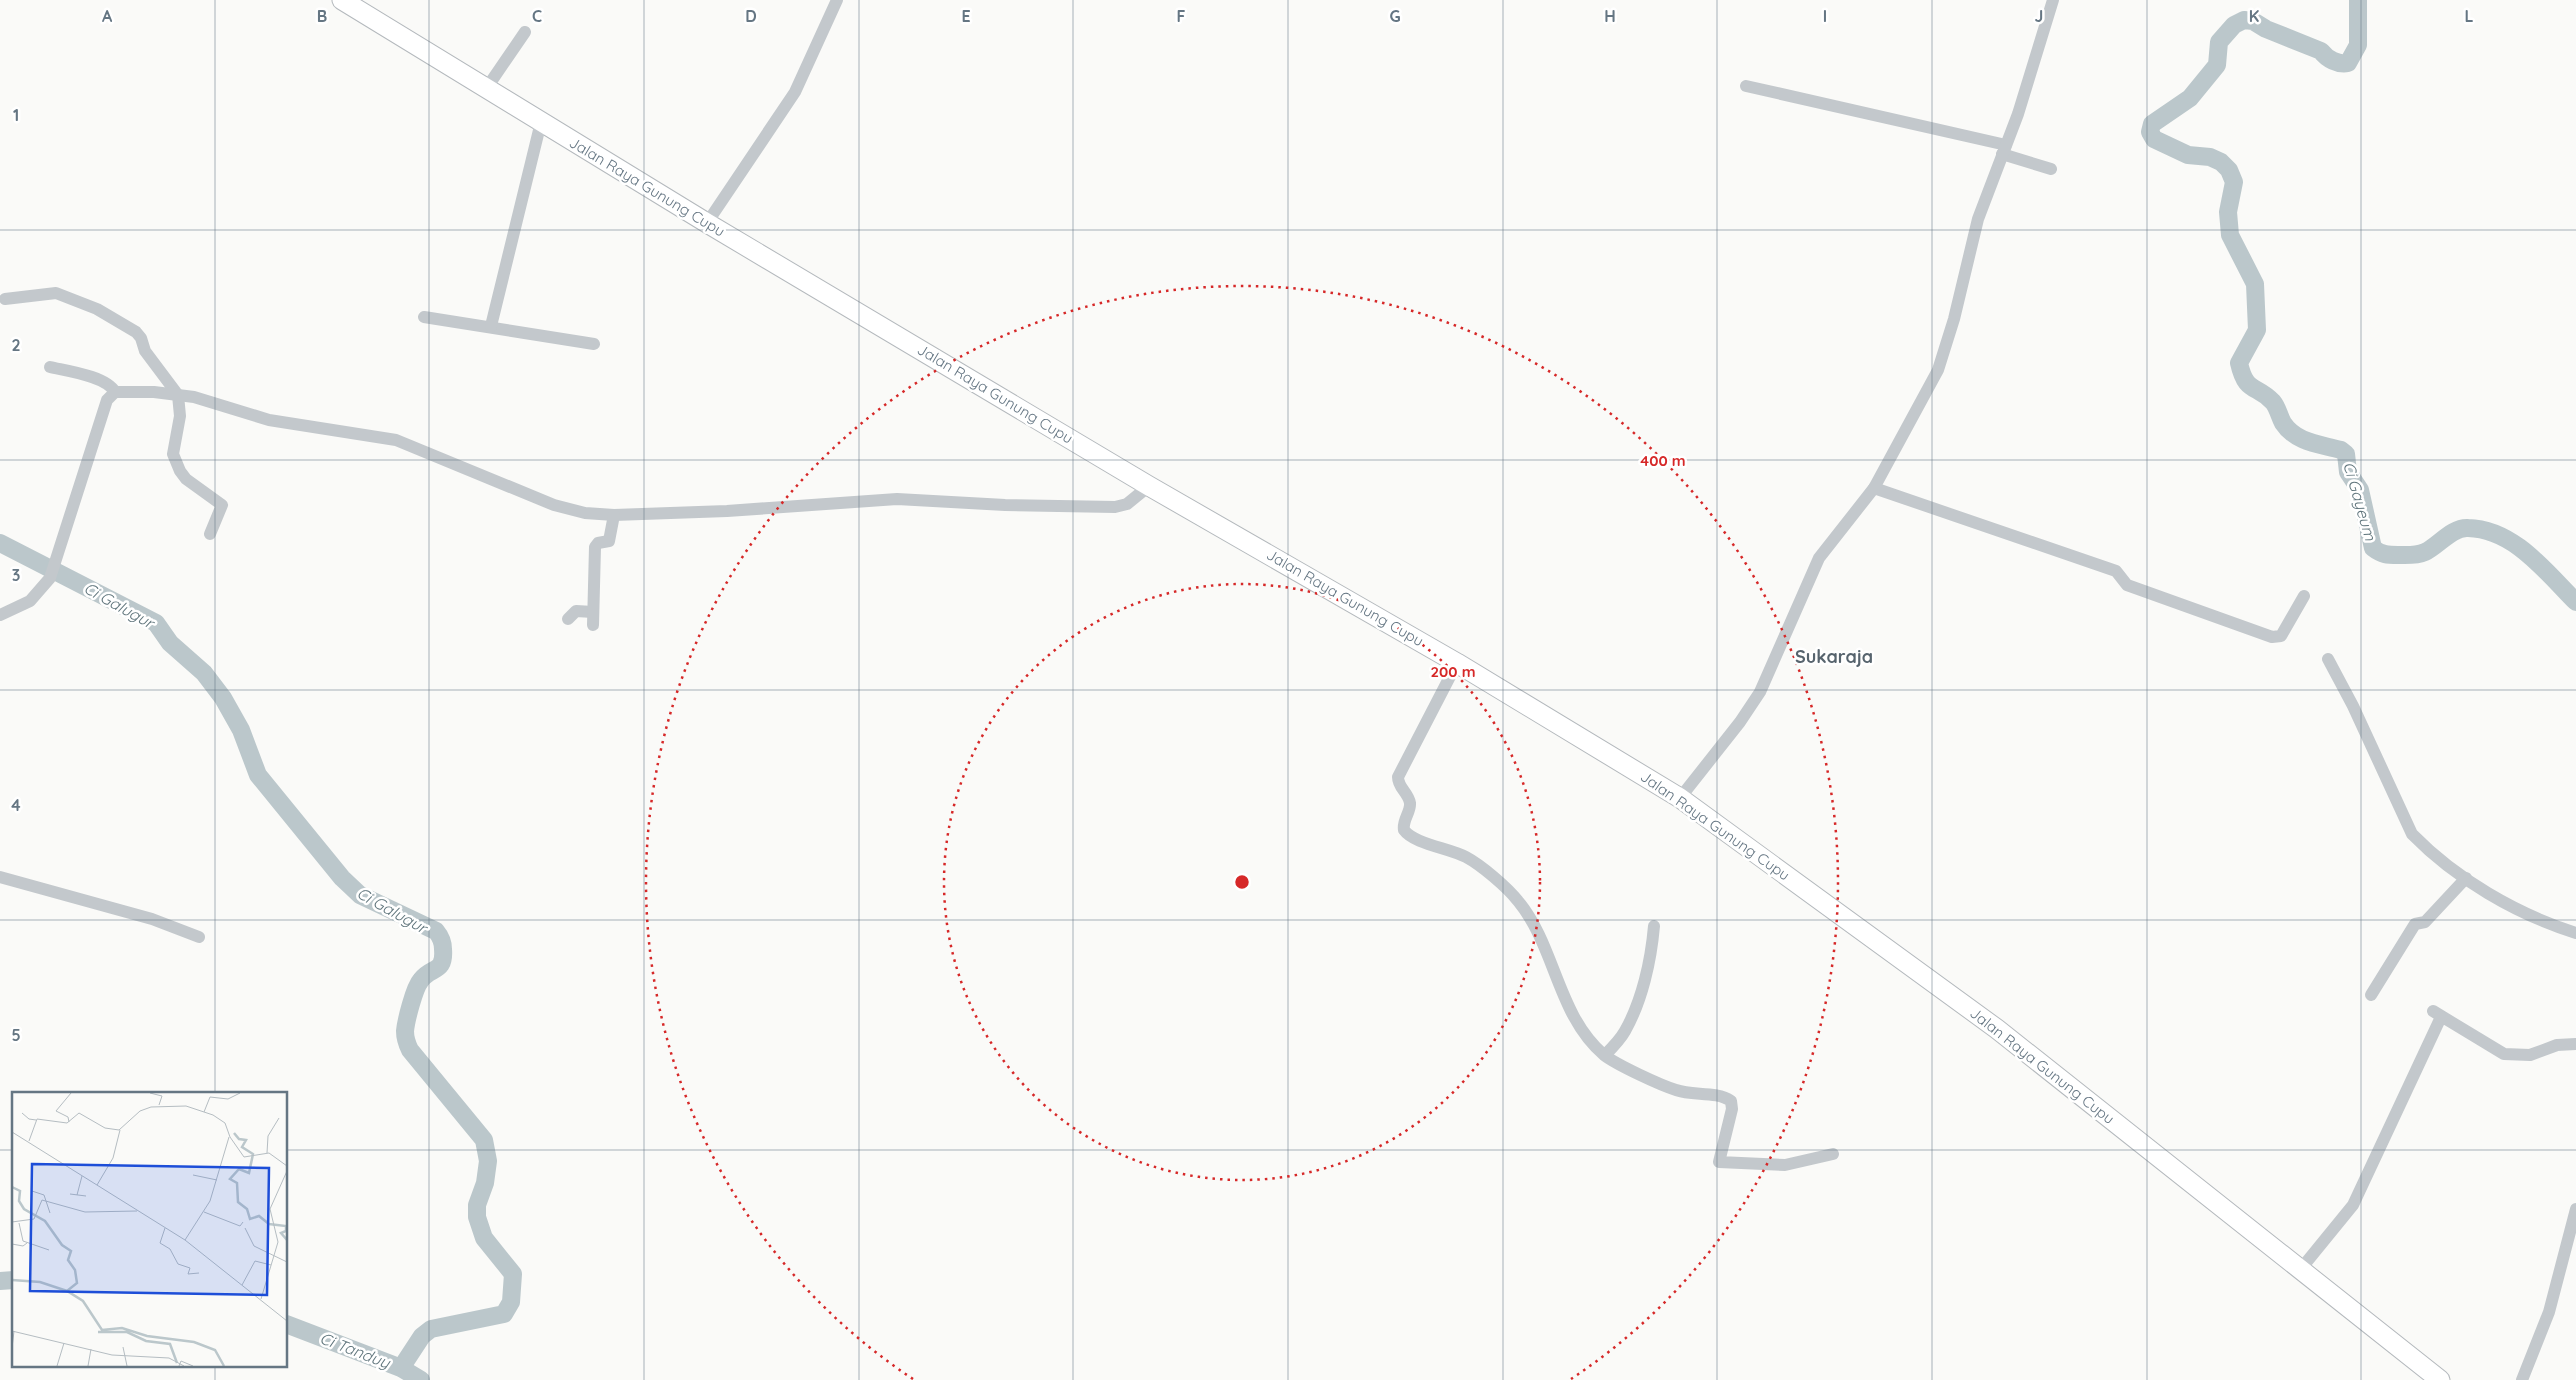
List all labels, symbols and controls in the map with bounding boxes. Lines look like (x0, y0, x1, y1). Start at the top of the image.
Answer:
text: A (102, 6, 113, 26)
text: B (317, 6, 327, 26)
text: C (532, 6, 542, 26)
text: D (745, 6, 757, 26)
text: E (961, 6, 971, 26)
text: F (1177, 6, 1186, 26)
text: G (1389, 6, 1401, 26)
text: H (1604, 6, 1616, 26)
text: I (1823, 6, 1827, 26)
text: J (2035, 6, 2043, 26)
text: K (2249, 6, 2259, 26)
text: L (2465, 6, 2474, 26)
text: 1 (13, 105, 19, 125)
street label: Jalan Raya Gunung Cupu (566, 133, 728, 241)
text: 2 (11, 335, 21, 355)
street label: Jalan Raya Gunung Cupu (914, 340, 1076, 448)
text: 400 m (1640, 451, 1686, 470)
water label: Ci Gayeum (2339, 459, 2381, 543)
street label: Jalan Raya Gunung Cupu (1263, 545, 1427, 650)
text: 3 (12, 565, 20, 585)
water label: Ci Galugur (80, 578, 159, 633)
district label: Sukaraja (1795, 645, 1873, 668)
text: 200 m (1431, 662, 1476, 681)
street label: Jalan Raya Gunung Cupu (1637, 767, 1794, 884)
text: 4 (11, 795, 21, 815)
centre of rings (1233, 873, 1251, 891)
water label: Ci Galugur (353, 883, 432, 938)
street label: Jalan Raya Gunung Cupu (1966, 1003, 2118, 1128)
text: 5 (11, 1025, 21, 1045)
inset map (12, 1092, 288, 1368)
water label: Ci Tanduy (317, 1328, 394, 1373)

